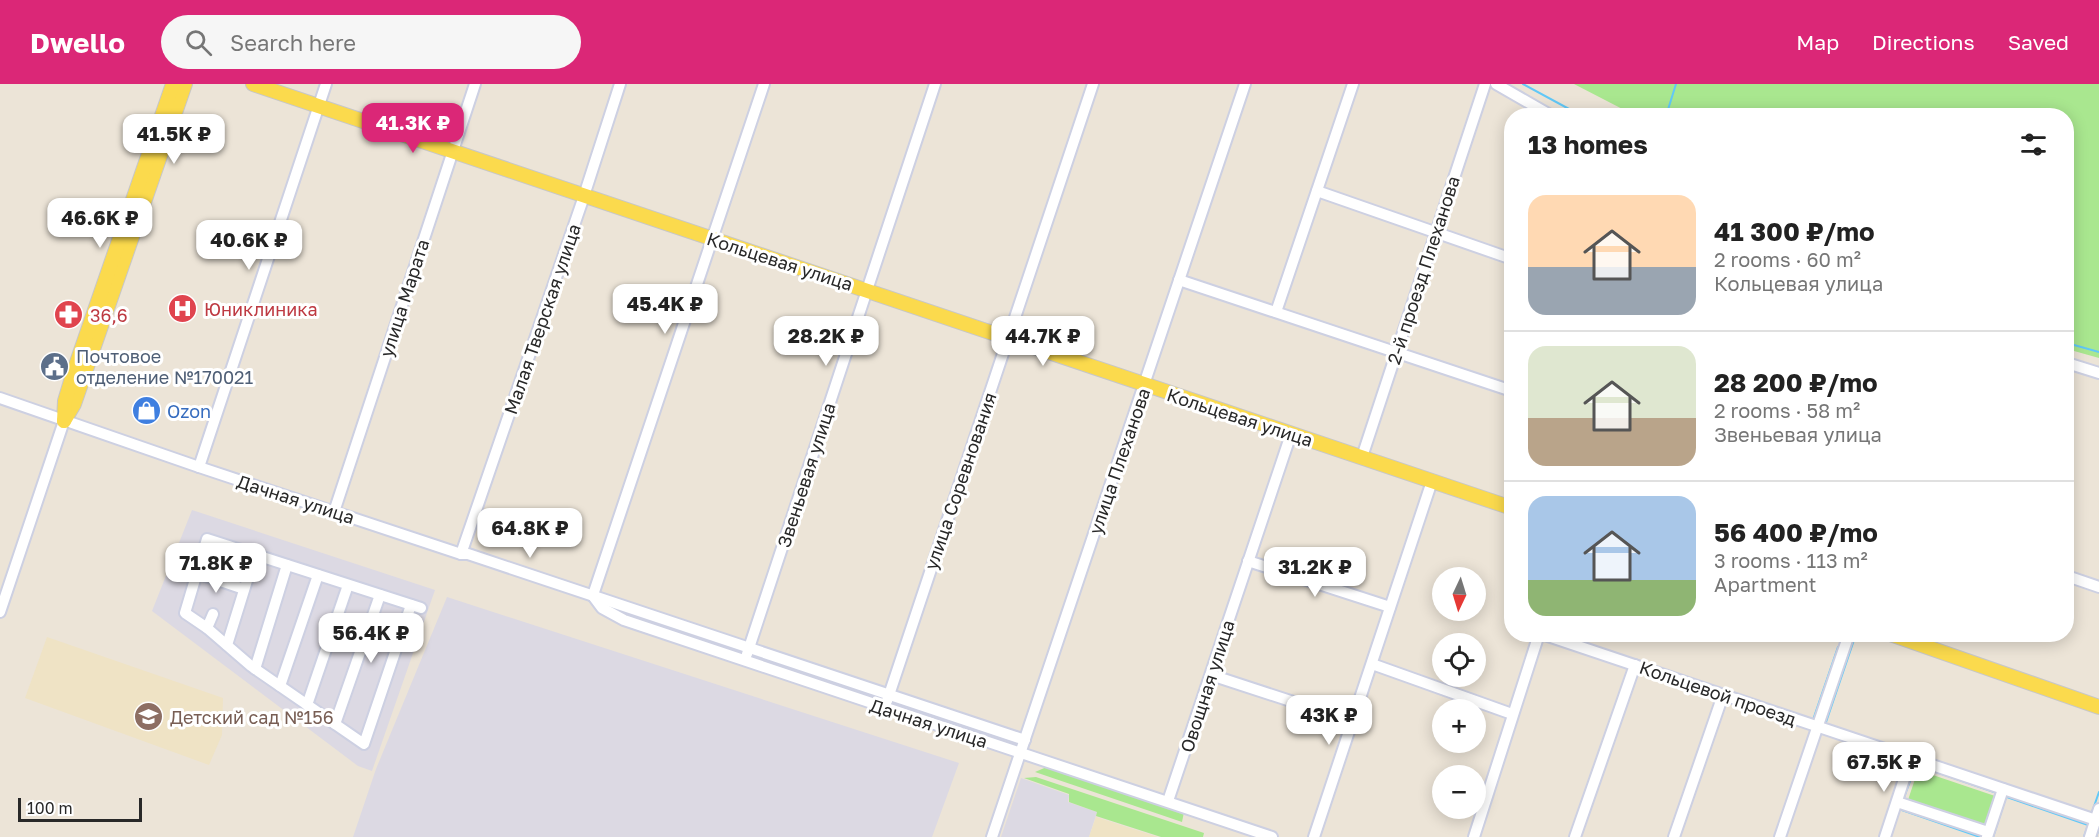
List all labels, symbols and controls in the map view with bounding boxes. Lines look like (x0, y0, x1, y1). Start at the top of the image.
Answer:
search box (161, 15, 581, 69)
text: Dwello (30, 26, 125, 59)
icon: search (182, 26, 215, 59)
text: Search here (230, 29, 356, 56)
text: Map (1796, 29, 1839, 55)
text: Directions (1872, 29, 1975, 55)
text: Saved (2008, 29, 2069, 55)
pin: 41.3K ₽ (358, 103, 468, 154)
text: 41.3K ₽ (376, 110, 450, 134)
pin: 41.5K ₽ (119, 114, 229, 165)
text: 41.5K ₽ (137, 121, 211, 145)
icon: filters (2017, 128, 2050, 161)
text: 13 homes (1528, 129, 1648, 160)
street label: 2-й проезд Плеханова (1382, 173, 1464, 367)
pin: 46.6K ₽ (45, 198, 155, 249)
text: 46.6K ₽ (61, 205, 139, 229)
text: 41 300 ₽/mo (1714, 216, 1875, 247)
icon: home (1576, 219, 1648, 291)
pin: 40.6K ₽ (194, 220, 304, 271)
street label: Малая Тверская улица (499, 221, 585, 417)
text: 40.6K ₽ (210, 227, 288, 251)
street label: Кольцевая улица (704, 227, 856, 295)
street label: улица Марата (375, 236, 433, 360)
text: 2 rooms · 60 m² (1714, 247, 1861, 271)
text: Кольцевая улица (1714, 271, 1883, 295)
pin: 45.4K ₽ (610, 284, 720, 335)
text: 45.4K ₽ (627, 291, 703, 315)
hospital icon: Юниклиника (167, 293, 199, 325)
place label: Юниклиника (204, 298, 318, 320)
pharmacy icon: 36,6 (53, 299, 85, 331)
place label: 36,6 (90, 304, 128, 326)
pin: 28.2K ₽ (771, 316, 881, 367)
pin: 44.7K ₽ (988, 316, 1098, 367)
text: 28.2K ₽ (788, 323, 864, 347)
text: 44.7K ₽ (1005, 323, 1081, 347)
place label: Почтовое отделение №170021 (76, 345, 253, 388)
public building icon: Почтовое отделение №170021 (39, 350, 71, 382)
text: 28 200 ₽/mo (1714, 367, 1878, 398)
icon: home (1576, 370, 1648, 442)
street label: Кольцевая улица (1164, 383, 1316, 451)
street label: улица Плеханова (1084, 385, 1154, 537)
street label: улица Соревнования (919, 389, 1001, 573)
shop icon: Ozon (130, 395, 162, 427)
text: 2 rooms · 58 m² (1714, 398, 1860, 422)
place label: Ozon (167, 400, 211, 422)
street label: Звеньевая улица (772, 400, 840, 550)
text: Звеньевая улица (1714, 422, 1882, 446)
street label: Дачная улица (235, 470, 357, 528)
pin: 64.8K ₽ (475, 508, 585, 559)
text: 64.8K ₽ (491, 515, 569, 539)
text: 56 400 ₽/mo (1714, 517, 1878, 548)
icon: home (1576, 520, 1648, 592)
pin: 71.8K ₽ (161, 543, 271, 594)
pin: 31.2K ₽ (1260, 547, 1370, 598)
text: 3 rooms · 113 m² (1714, 548, 1868, 572)
text: 71.8K ₽ (179, 550, 253, 574)
text: 31.2K ₽ (1278, 554, 1352, 578)
north arrow (1432, 567, 1486, 621)
map controls (1432, 567, 1486, 819)
text: Apartment (1714, 572, 1817, 596)
pin: 56.4K ₽ (316, 613, 426, 664)
street label: Овощная улица (1175, 617, 1239, 755)
text: 56.4K ₽ (333, 620, 409, 644)
button: locate (1432, 633, 1486, 687)
street label: Кольцевой проезд (1637, 656, 1799, 730)
street label: Дачная улица (868, 694, 990, 752)
pin: 43K ₽ (1287, 695, 1371, 746)
button: + (1432, 699, 1486, 753)
school or university icon: Детский сад №156 (133, 701, 165, 733)
text: 43K ₽ (1300, 702, 1358, 726)
place label: Детский сад №156 (170, 706, 334, 728)
pin: 67.5K ₽ (1829, 742, 1939, 793)
text: 67.5K ₽ (1846, 749, 1922, 773)
button: − (1432, 765, 1486, 819)
scale bar (18, 795, 142, 822)
text: 100 m (27, 798, 73, 818)

